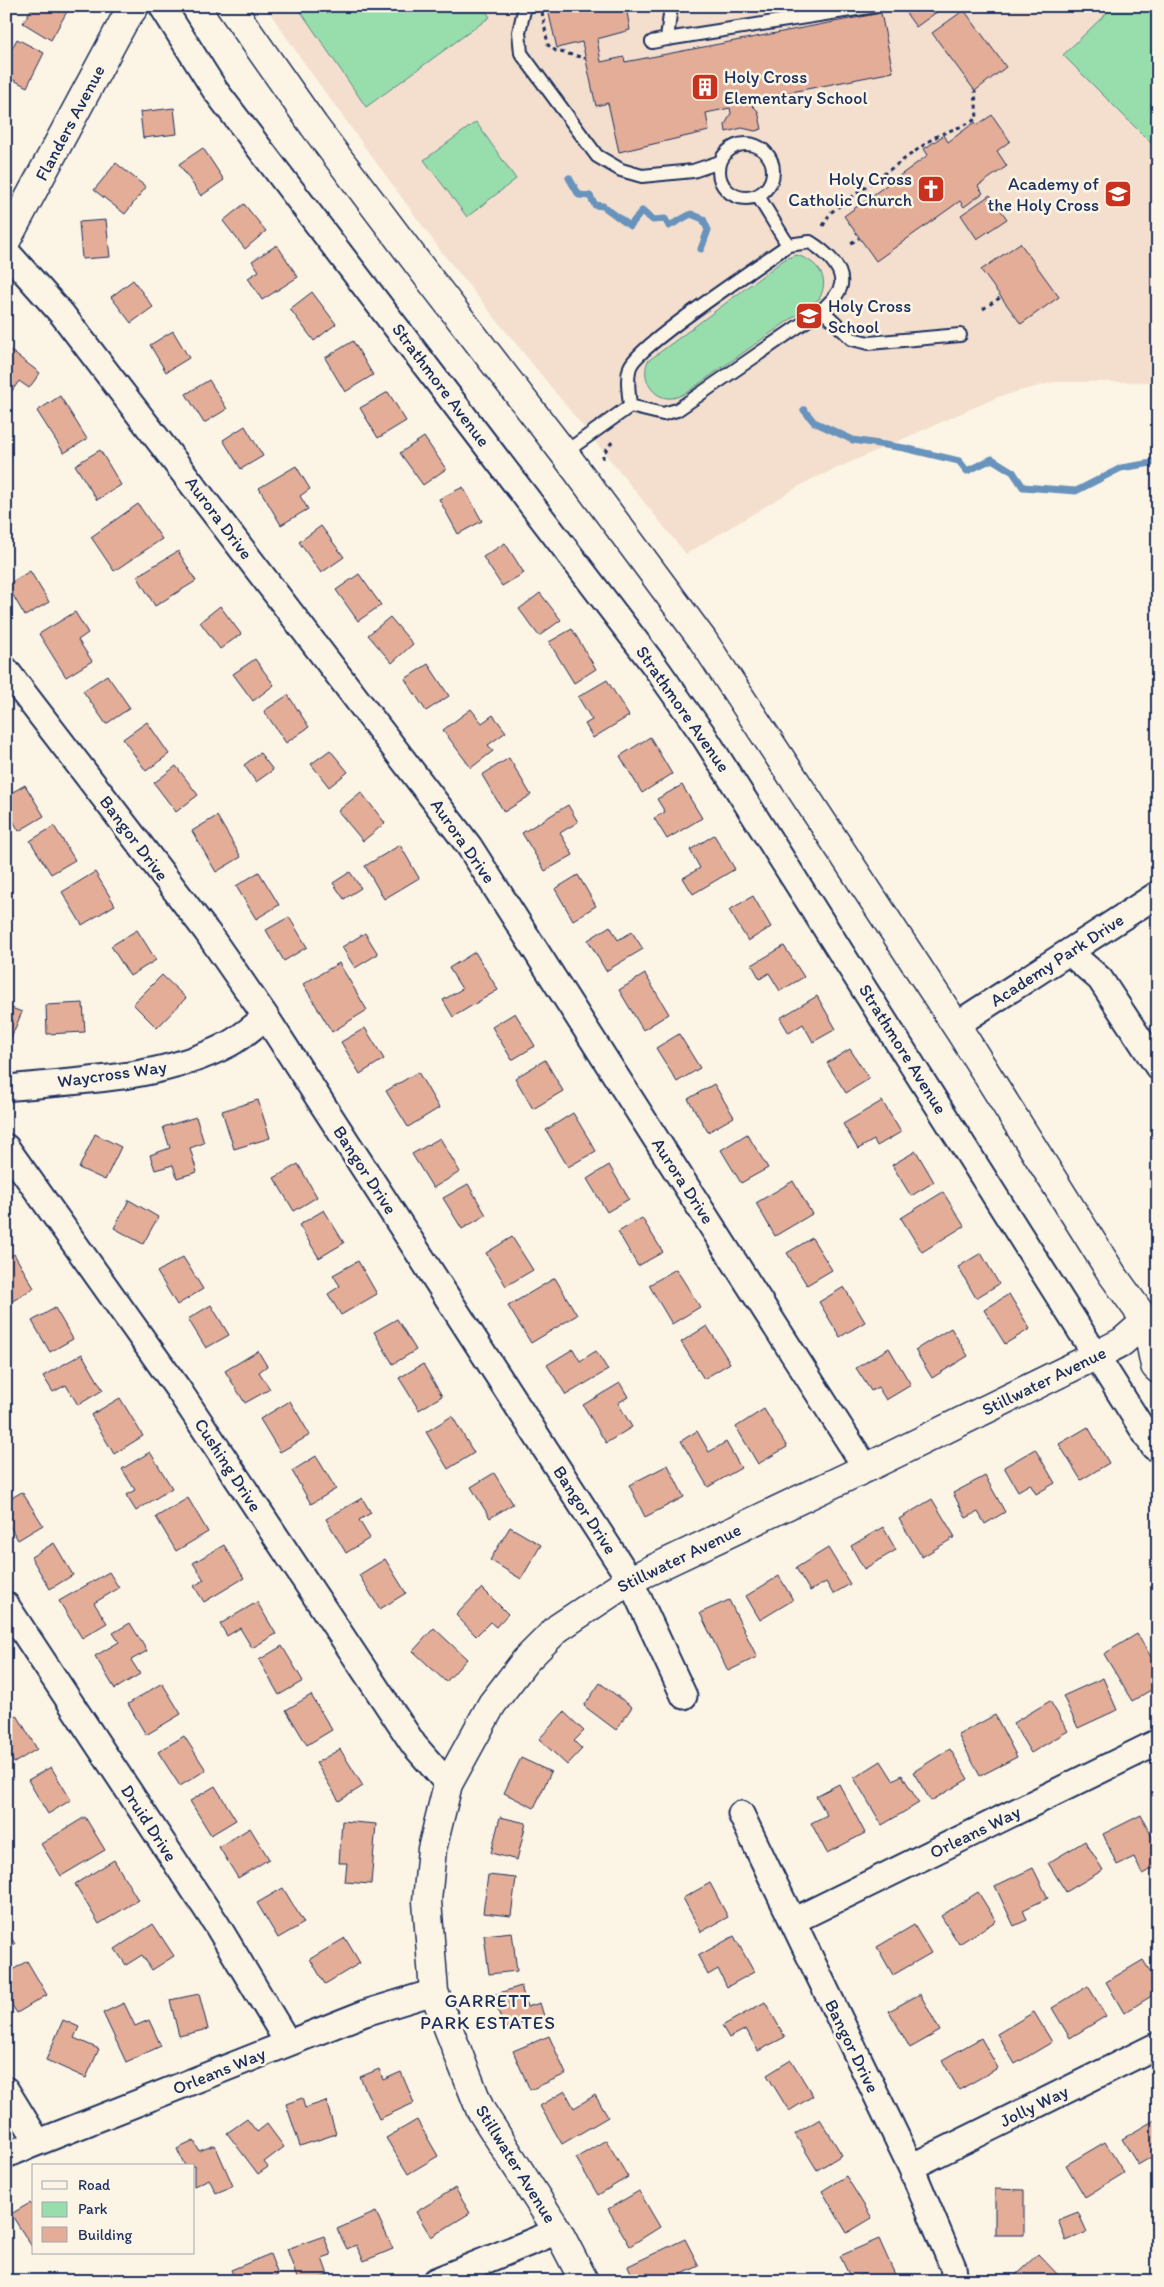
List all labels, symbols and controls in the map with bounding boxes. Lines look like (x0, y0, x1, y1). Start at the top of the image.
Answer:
street label: Flanders Avenue (30, 61, 110, 185)
place label: Holy Cross Elementary School (724, 66, 868, 109)
building icon: Holy Cross Elementary School (690, 72, 720, 102)
place label: Holy Cross Catholic Church (788, 168, 912, 211)
place label: Academy of the Holy Cross (988, 173, 1099, 216)
church icon: Holy Cross Catholic Church (916, 174, 946, 204)
school or university icon: Academy of the Holy Cross (1103, 179, 1133, 209)
place label: Holy Cross School (828, 295, 911, 338)
school or university icon: Holy Cross School (794, 301, 824, 331)
street label: Strathmore Avenue (387, 319, 495, 451)
street label: Aurora Drive (181, 472, 257, 564)
street label: Strathmore Avenue (631, 642, 735, 776)
street label: Bangor Drive (95, 791, 173, 885)
street label: Aurora Drive (426, 794, 500, 888)
street label: Academy Park Drive (986, 909, 1128, 1011)
street label: Strathmore Avenue (854, 980, 952, 1118)
street label: Waycross Way (56, 1055, 169, 1093)
street label: Bangor Drive (328, 1122, 402, 1218)
street label: Aurora Drive (647, 1134, 719, 1228)
street label: Stillwater Avenue (978, 1341, 1110, 1421)
street label: Cushing Drive (190, 1414, 266, 1516)
street label: Bangor Drive (548, 1462, 622, 1558)
street label: Stillwater Avenue (613, 1518, 745, 1598)
street label: Druid Drive (116, 1780, 182, 1866)
street label: Orleans Way (926, 1800, 1024, 1863)
district label: GARRETT PARK ESTATES (420, 1989, 556, 2034)
street label: Bangor Drive (820, 1996, 884, 2096)
street label: Orleans Way (169, 2042, 269, 2100)
street label: Jolly Way (996, 2080, 1072, 2132)
street label: Stillwater Avenue (471, 2101, 561, 2227)
legend (32, 2164, 195, 2254)
text: Road (78, 2176, 111, 2194)
text: Park (78, 2200, 108, 2218)
text: Building (78, 2226, 132, 2244)

